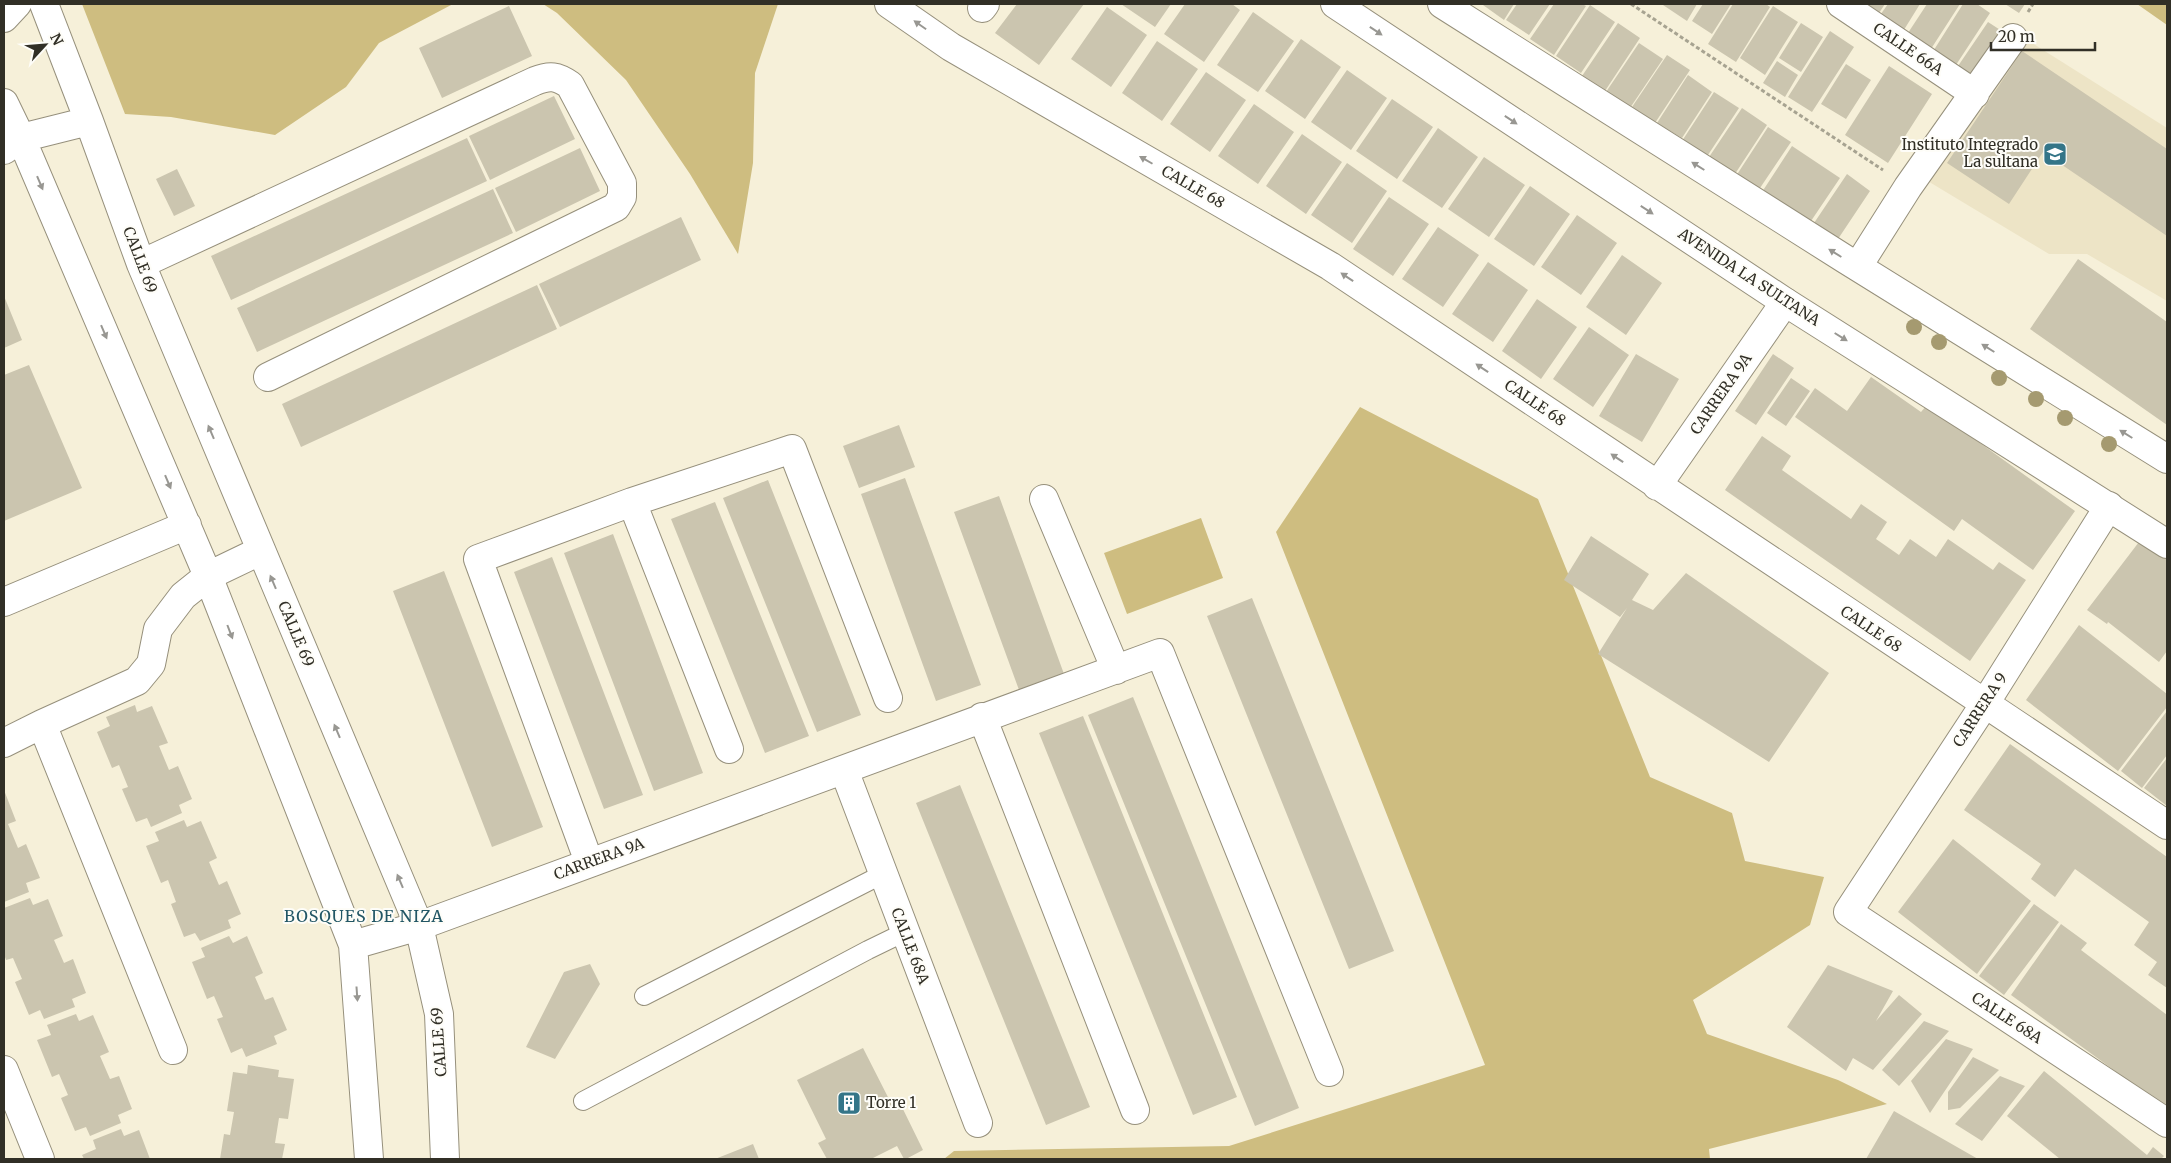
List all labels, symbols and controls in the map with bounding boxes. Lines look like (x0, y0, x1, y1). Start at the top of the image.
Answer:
street label: CALLE 66A (1870, 18, 1947, 79)
north arrow (20, 20, 70, 70)
one-way arrow (913, 20, 926, 30)
scale bar (1991, 20, 2095, 52)
one-way arrow (1369, 26, 1382, 35)
text: 20 m (1998, 27, 2035, 46)
text: N (46, 30, 67, 48)
one-way arrow (1504, 116, 1518, 125)
place label: Instituto Integrado La sultana (1901, 135, 2038, 171)
school or university icon: Instituto Integrado La sultana (2042, 141, 2068, 167)
one-way arrow (1140, 155, 1153, 164)
street label: CALLE 68 (1158, 161, 1228, 212)
one-way arrow (1691, 161, 1704, 171)
one-way arrow (36, 176, 44, 190)
one-way arrow (1640, 205, 1653, 215)
street label: AVENIDA LA SULTANA (1674, 223, 1824, 330)
street label: CALLE 69 (119, 224, 162, 296)
one-way arrow (1829, 248, 1842, 257)
one-way arrow (1340, 272, 1354, 282)
one-way arrow (100, 325, 108, 339)
one-way arrow (1835, 332, 1848, 342)
one-way arrow (1981, 343, 1994, 352)
street label: CARRERA 9A (1686, 349, 1756, 438)
one-way arrow (1475, 363, 1489, 373)
street label: CALLE 68 (1501, 375, 1570, 430)
one-way arrow (206, 425, 214, 439)
one-way arrow (2119, 429, 2132, 438)
one-way arrow (1610, 453, 1624, 463)
one-way arrow (164, 474, 172, 489)
one-way arrow (269, 575, 277, 589)
street label: CALLE 69 (274, 598, 319, 670)
street label: CALLE 68 (1837, 601, 1906, 656)
one-way arrow (227, 624, 234, 639)
street label: CARRERA 9 (1948, 669, 2011, 751)
one-way arrow (332, 724, 340, 738)
street label: CARRERA 9A (551, 833, 647, 884)
one-way arrow (396, 874, 404, 888)
street label: CALLE 68A (887, 905, 934, 987)
district label: BOSQUES DE NIZA (284, 906, 444, 926)
one-way arrow (353, 986, 361, 1002)
street label: CALLE 68A (1968, 988, 2046, 1048)
street label: CALLE 69 (427, 1007, 450, 1077)
building icon: Torre 1 (836, 1090, 862, 1116)
place label: Torre 1 (866, 1093, 916, 1112)

